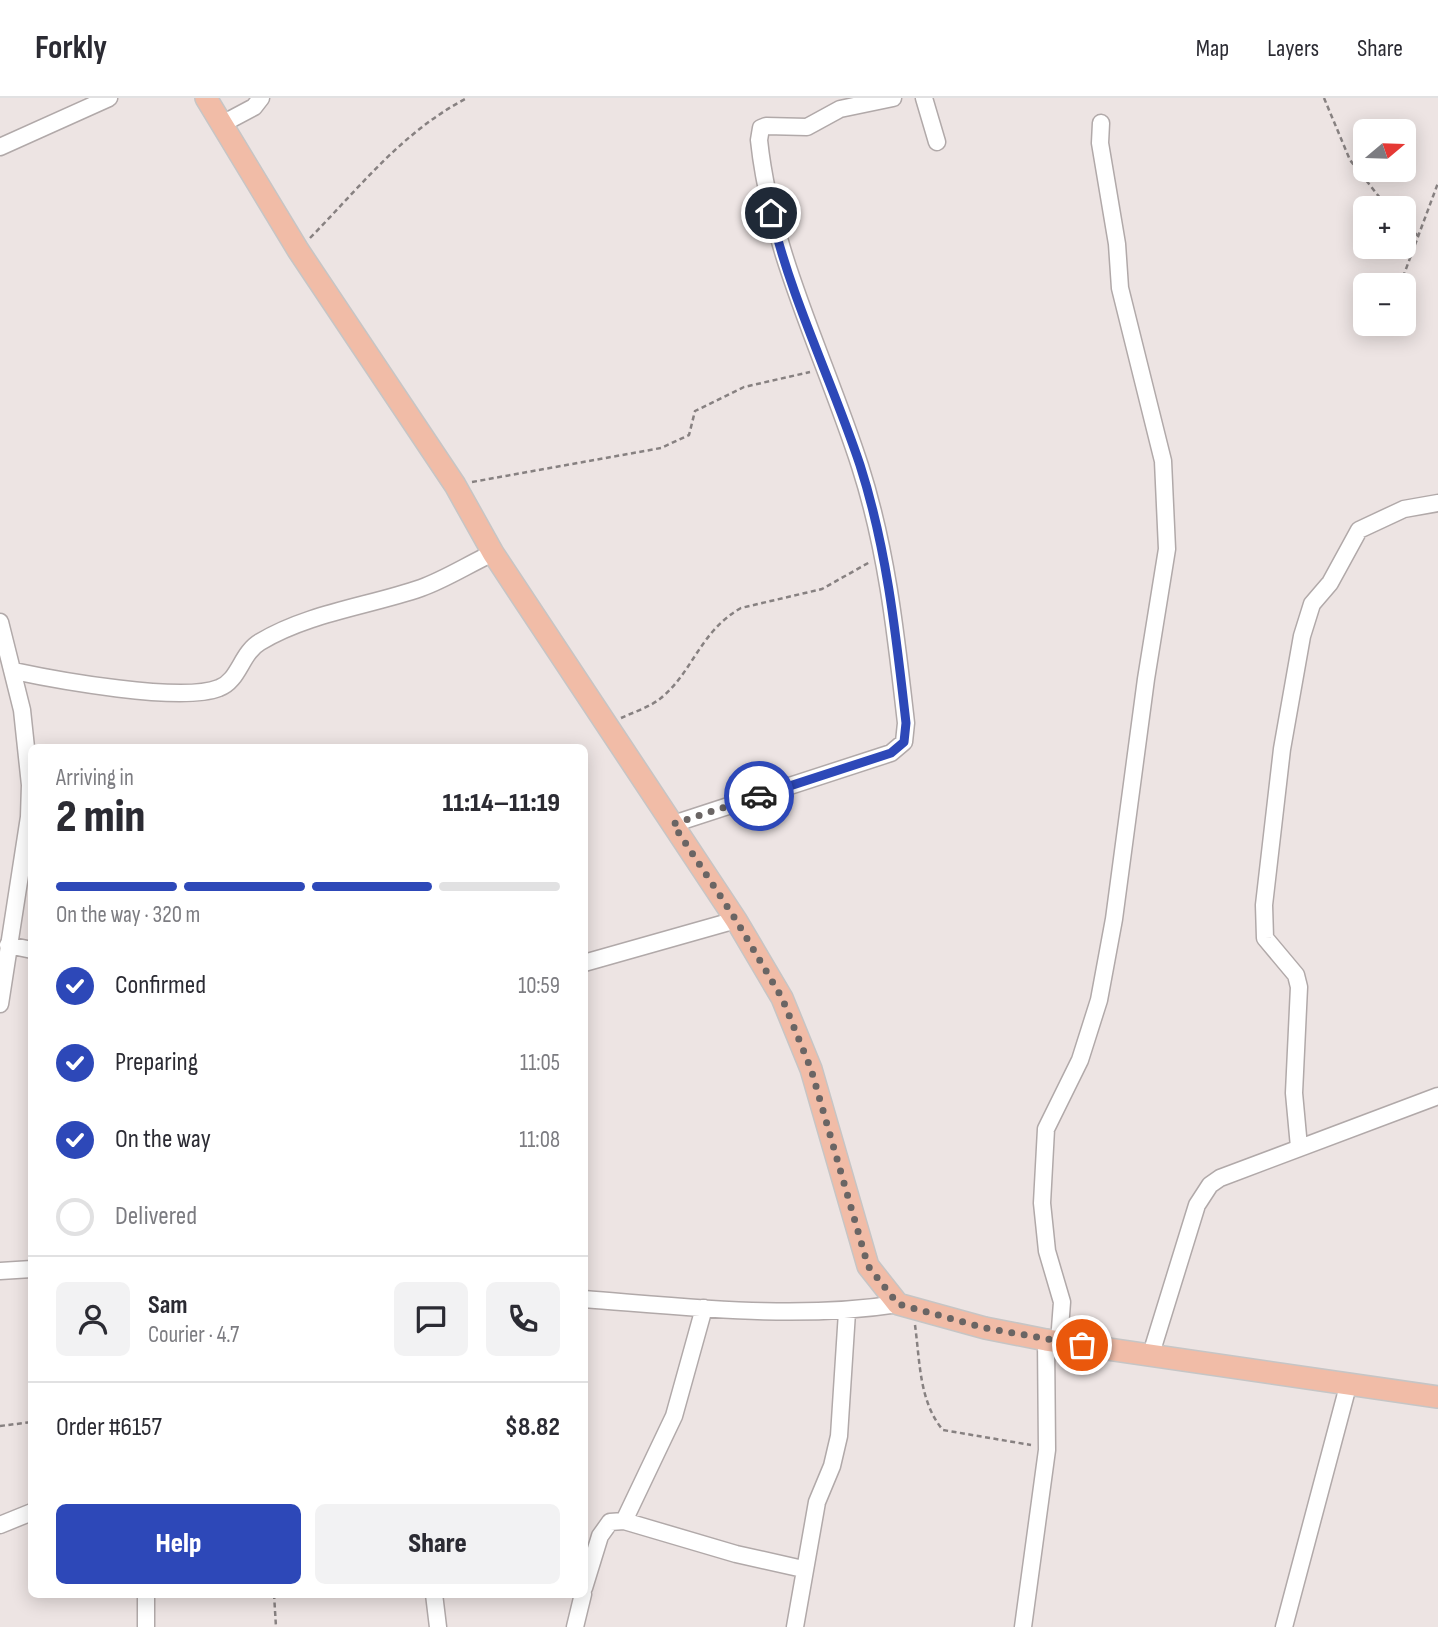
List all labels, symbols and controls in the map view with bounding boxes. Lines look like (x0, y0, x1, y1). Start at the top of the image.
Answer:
text: Forkly (35, 28, 107, 68)
text: Map (1196, 34, 1229, 63)
text: Layers (1267, 34, 1319, 63)
text: Share (1357, 34, 1403, 63)
north arrow (1353, 119, 1416, 182)
map controls (1353, 119, 1416, 336)
pin (741, 183, 801, 243)
icon: home (752, 194, 790, 232)
button: + (1353, 196, 1416, 259)
button: − (1353, 273, 1416, 336)
courier (724, 761, 794, 831)
text: Arriving in (56, 764, 134, 792)
icon: car (740, 777, 778, 815)
text: 11:14–11:19 (443, 788, 560, 819)
text: 2 min (56, 790, 145, 845)
text: On the way · 320 m (56, 901, 200, 929)
icon: check (56, 967, 94, 1005)
text: Confirmed (115, 970, 206, 1001)
text: 10:59 (518, 972, 560, 1000)
icon: check (56, 1044, 94, 1082)
text: Preparing (115, 1047, 198, 1078)
text: 11:05 (520, 1049, 560, 1077)
icon: check (56, 1121, 94, 1159)
text: On the way (115, 1124, 211, 1155)
text: 11:08 (519, 1126, 560, 1154)
text: Delivered (115, 1201, 197, 1232)
button: person (56, 1282, 130, 1356)
button: chat (394, 1282, 468, 1356)
button: phone (486, 1282, 560, 1356)
text: Sam (148, 1290, 188, 1321)
pin (1052, 1315, 1112, 1375)
text: Courier · 4.7 (148, 1321, 239, 1349)
icon: bag (1063, 1326, 1101, 1364)
text: Order #6157 (56, 1412, 162, 1443)
text: $8.82 (505, 1412, 560, 1443)
button: Help (56, 1504, 301, 1584)
button: Share (315, 1504, 560, 1584)

